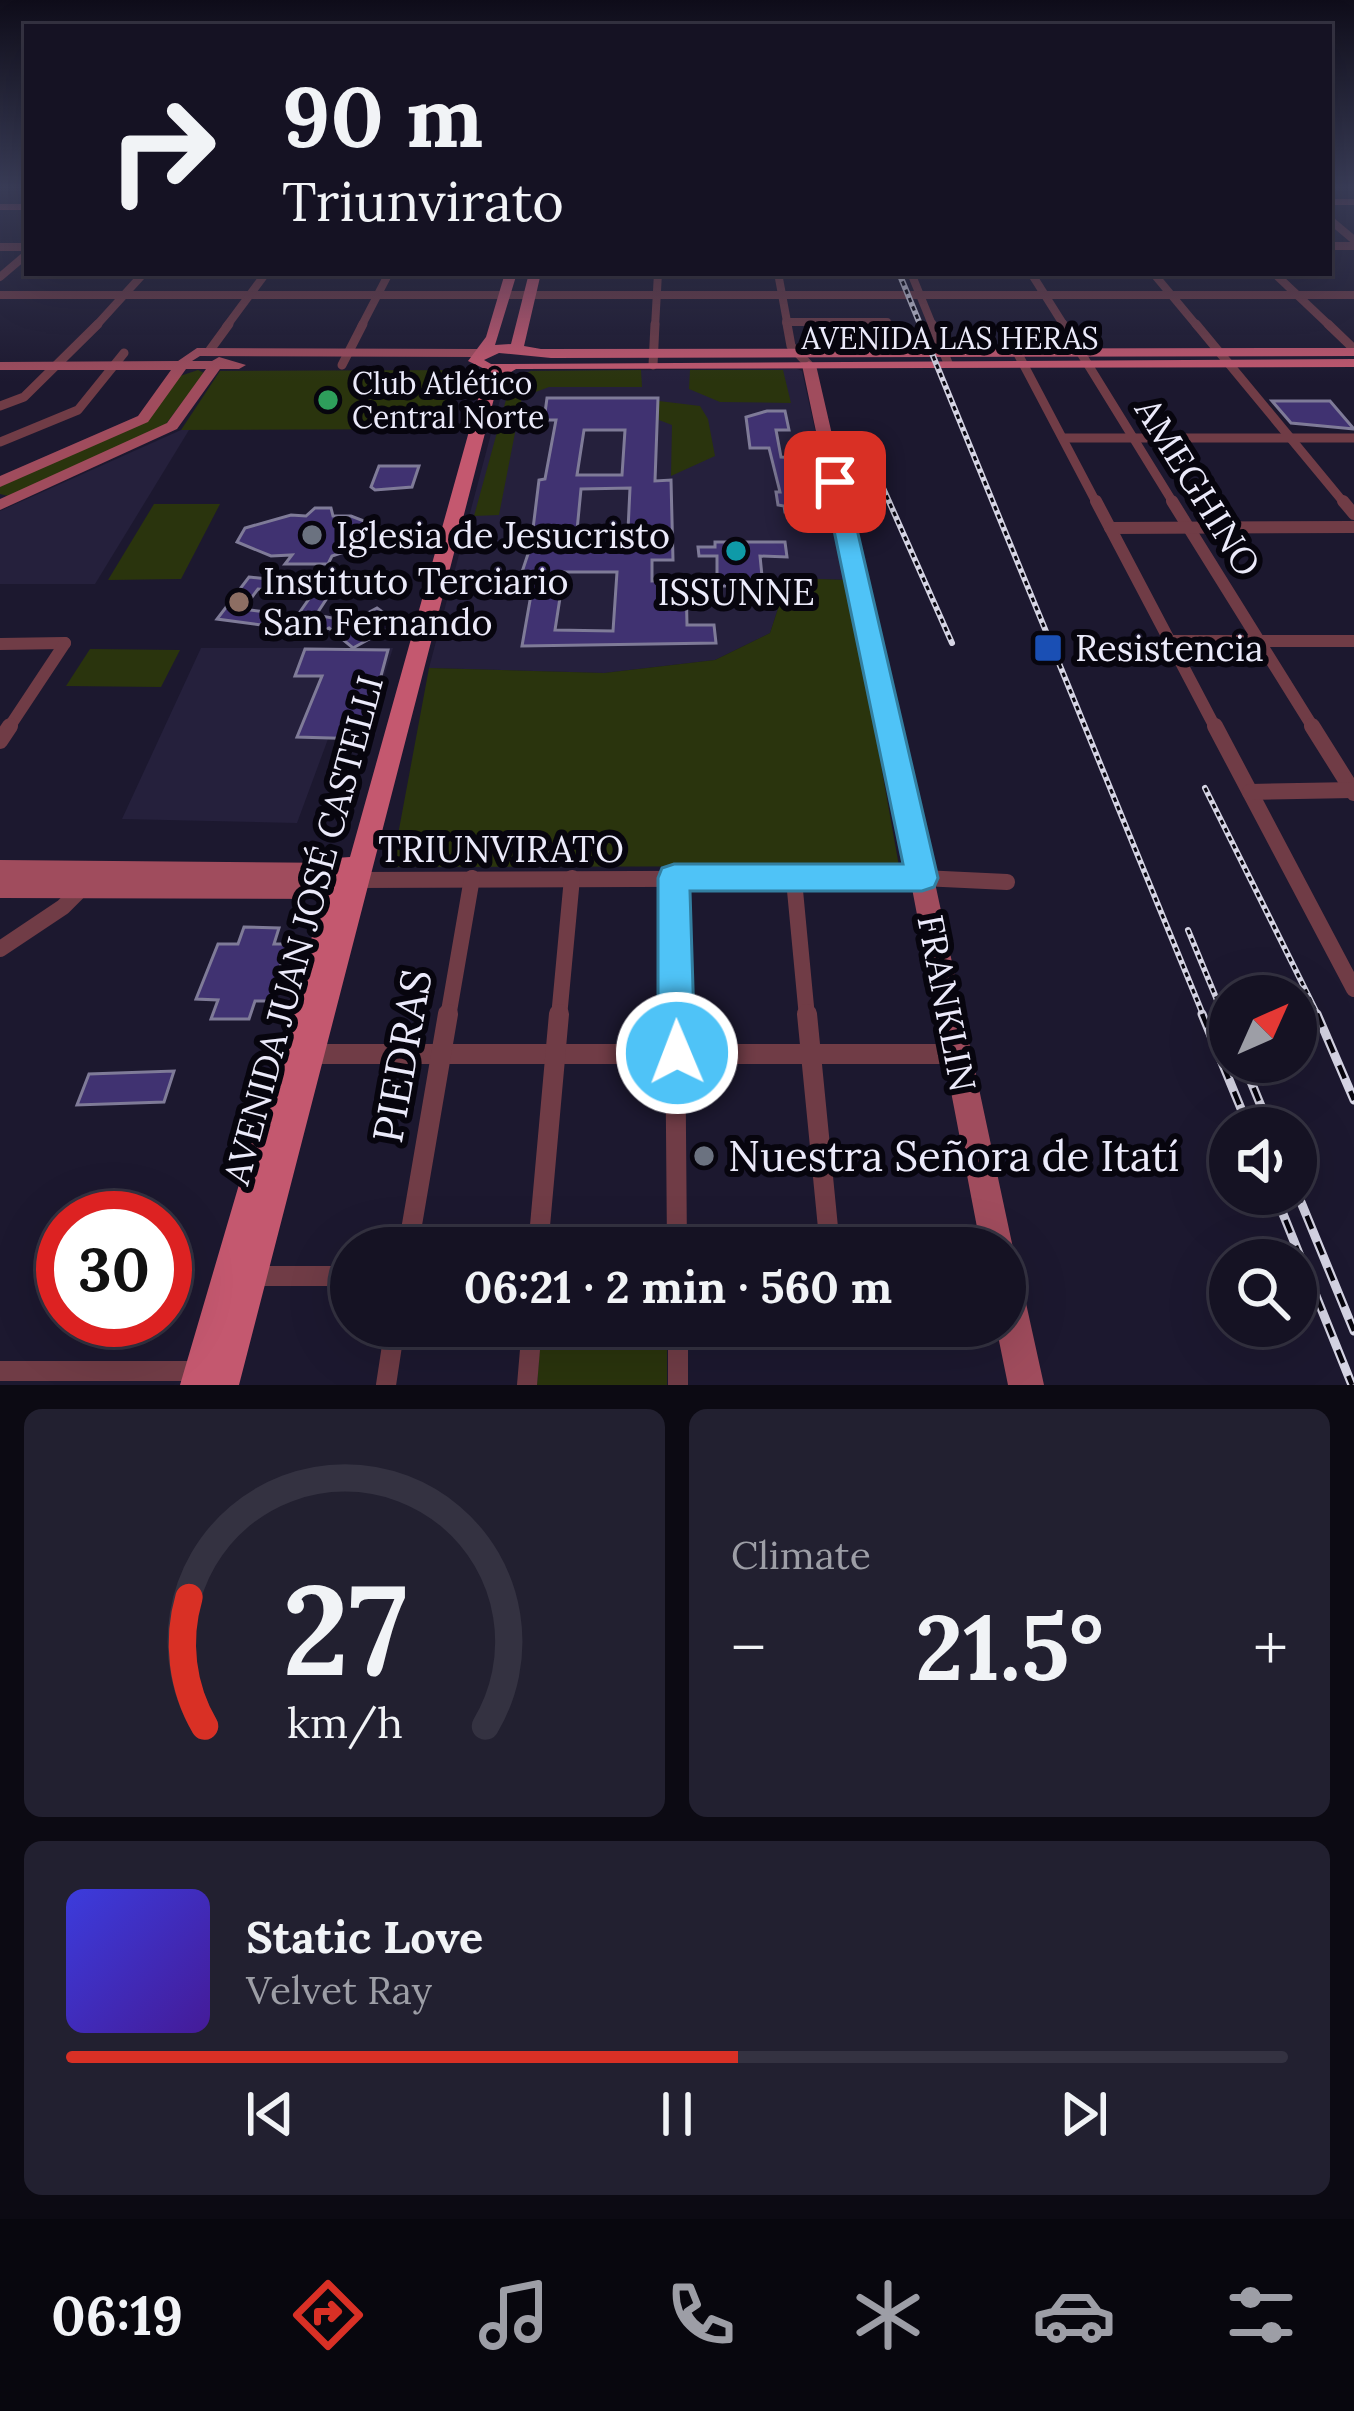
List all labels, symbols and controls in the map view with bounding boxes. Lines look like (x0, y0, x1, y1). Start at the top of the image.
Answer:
text: 90 m (282, 62, 483, 170)
icon: right (84, 72, 240, 228)
text: Triunvirato (282, 167, 564, 236)
street label: AVENIDA LAS HERAS (801, 319, 1099, 357)
place label: Club Atlético Central Norte (352, 364, 544, 436)
marker: Club Atlético Central Norte (315, 387, 341, 413)
street label: AMEGHINO (1125, 389, 1271, 585)
pin (784, 431, 886, 533)
icon: arrive (802, 449, 868, 515)
place label: Iglesia de Jesucristo (336, 512, 670, 558)
marker: Iglesia de Jesucristo (299, 522, 325, 548)
marker: ISSUNNE (723, 538, 749, 564)
place label: Instituto Terciario San Fernando (263, 558, 569, 645)
place label: ISSUNNE (657, 569, 815, 615)
marker: Instituto Terciario San Fernando (226, 589, 252, 615)
place label: Resistencia (1075, 625, 1263, 671)
marker: Resistencia (1032, 632, 1064, 664)
street label: AVENIDA JUAN JOSÉ CASTELLI (213, 671, 393, 1190)
street label: TRIUNVIRATO (378, 826, 624, 872)
street label: FRANKLIN (907, 911, 987, 1095)
street label: PIEDRAS (360, 965, 444, 1147)
north arrow (1209, 975, 1317, 1083)
map controls (1209, 975, 1317, 1347)
position arrow (614, 990, 740, 1116)
button: sound (1209, 1107, 1317, 1215)
place label: Nuestra Señora de Itatí (728, 1129, 1179, 1183)
marker: Nuestra Señora de Itatí (691, 1143, 717, 1169)
speed limit sign: 30 (36, 1191, 192, 1347)
button: search (1209, 1239, 1317, 1347)
text: 06:21 · 2 min · 560 m (464, 1258, 892, 1315)
text: Climate (731, 1530, 871, 1580)
text: 27 (282, 1549, 407, 1709)
text: 21.5° (915, 1589, 1104, 1705)
text: − (731, 1605, 766, 1689)
text: + (1253, 1605, 1288, 1689)
text: km/h (287, 1695, 402, 1750)
text: Static Love (246, 1908, 483, 1965)
text: Velvet Ray (246, 1965, 432, 2015)
icon: previous (237, 2081, 303, 2147)
icon: pause (644, 2081, 710, 2147)
icon: next (1051, 2081, 1117, 2147)
icon: directions (286, 2273, 370, 2357)
icon: music (472, 2273, 556, 2357)
icon: phone (659, 2273, 743, 2357)
icon: climate (846, 2273, 930, 2357)
icon: car (1032, 2273, 1116, 2357)
icon: filters (1219, 2273, 1303, 2357)
text: 06:19 (51, 2281, 183, 2350)

